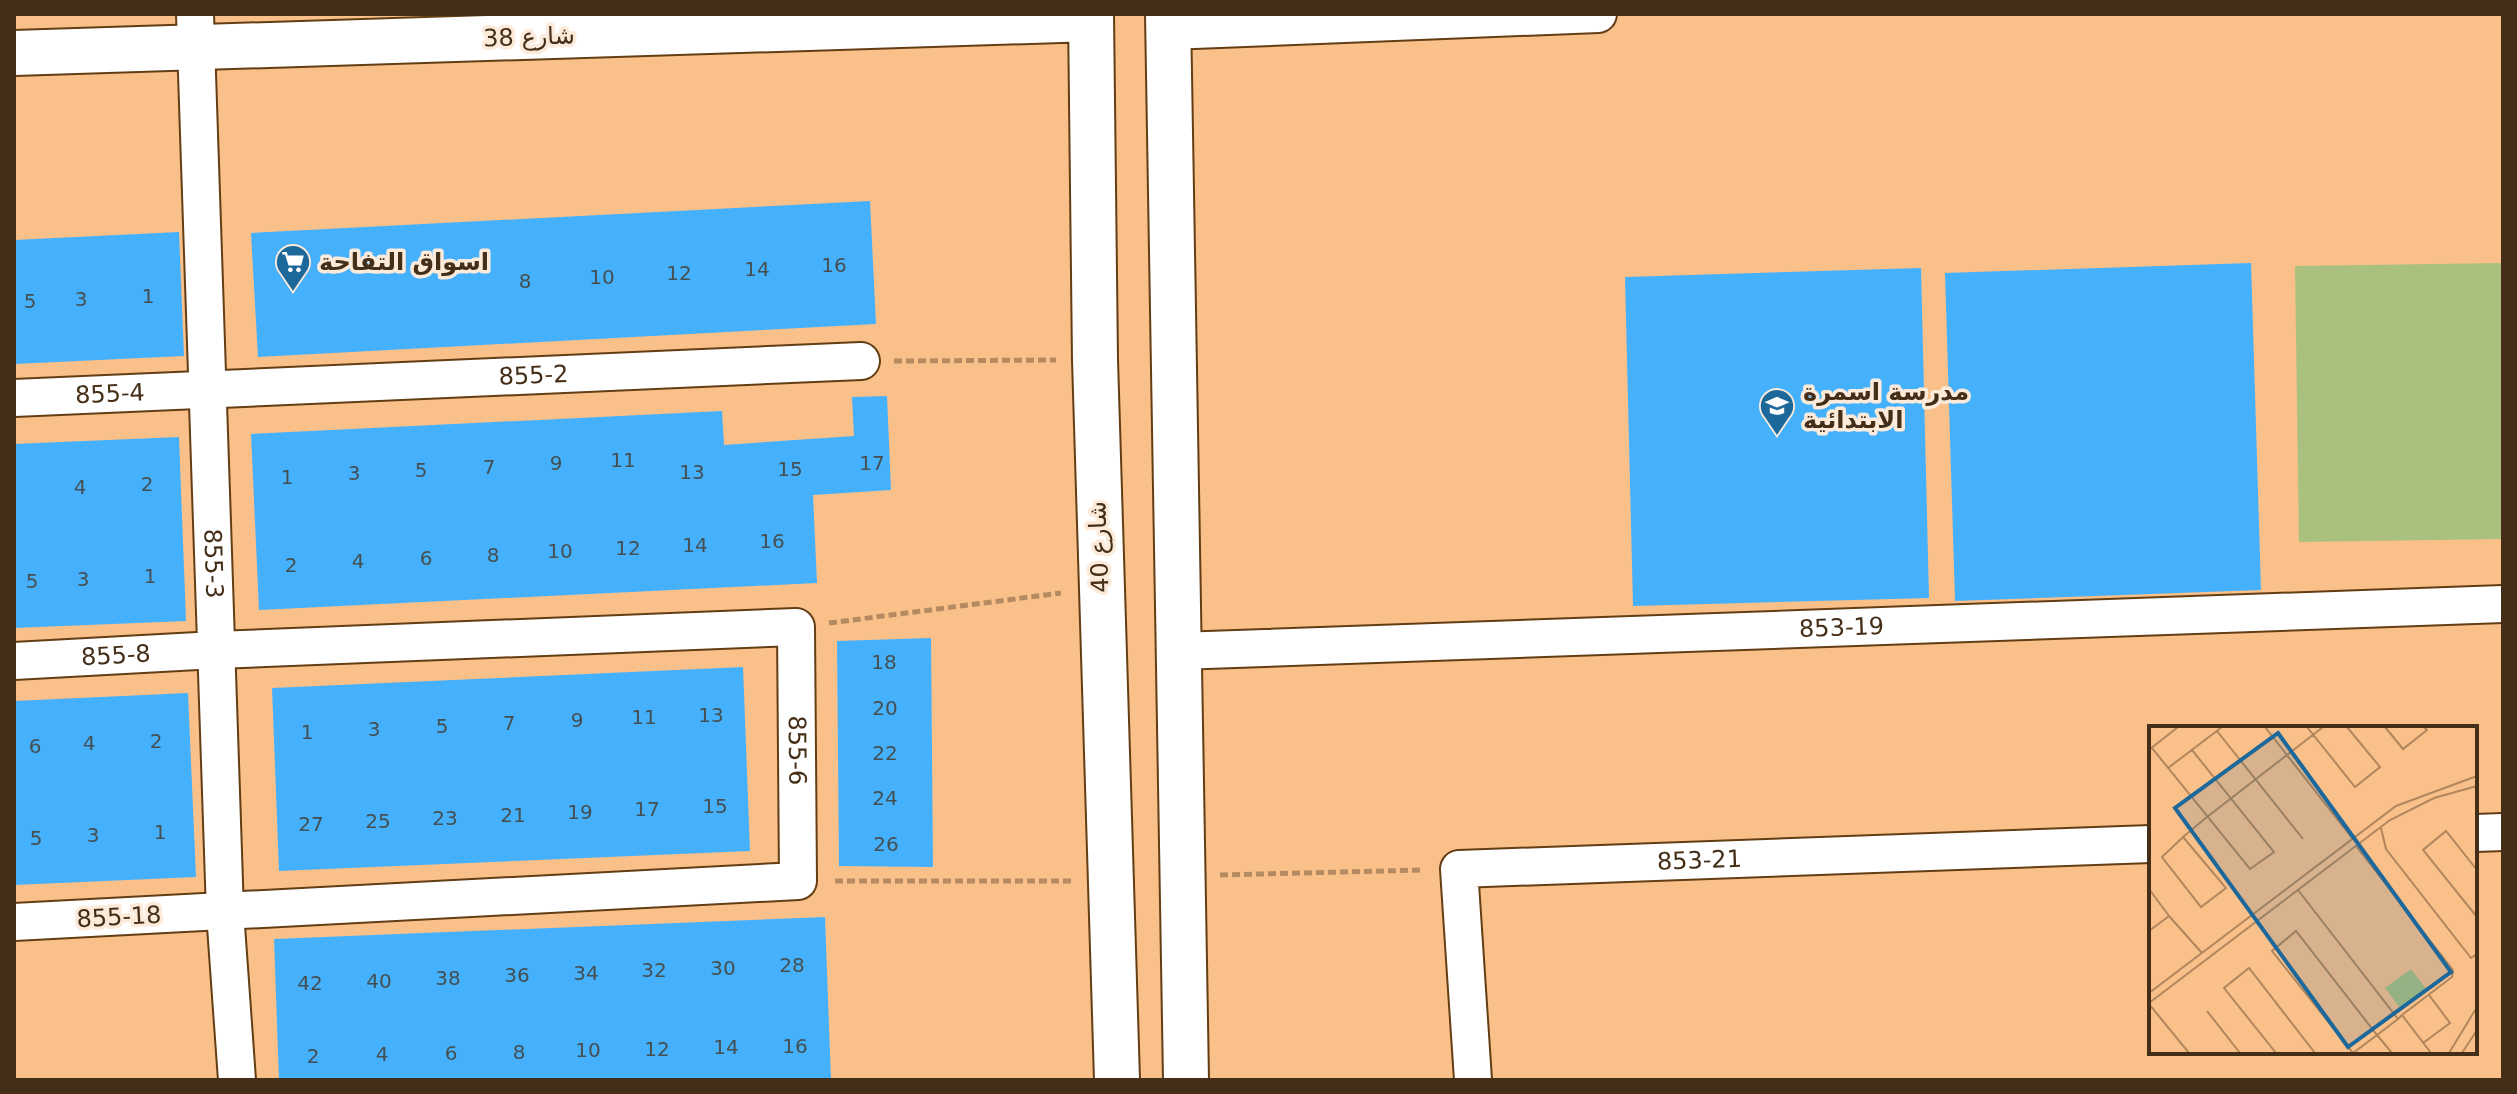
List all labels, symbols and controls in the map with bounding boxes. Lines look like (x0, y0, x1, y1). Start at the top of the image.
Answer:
street label: شارع 38 (483, 21, 575, 53)
supermarket icon: اسواق التفاحة (274, 243, 312, 293)
place label: اسواق التفاحة (319, 248, 489, 276)
house number: 16 (821, 253, 847, 277)
house number: 14 (744, 257, 770, 281)
house number: 12 (666, 261, 692, 285)
house number: 10 (589, 265, 615, 289)
house number: 8 (519, 269, 531, 293)
house number: 1 (142, 284, 154, 308)
house number: 3 (75, 287, 87, 311)
house number: 5 (24, 289, 36, 313)
street label: 855-2 (498, 360, 569, 391)
street label: 855-4 (74, 378, 145, 409)
place label: مدرسة اسمرة الابتدائية (1803, 378, 1969, 434)
school or university icon: مدرسة اسمرة الابتدائية (1758, 387, 1796, 437)
house number: 11 (610, 448, 636, 472)
house number: 9 (550, 451, 562, 475)
house number: 17 (859, 451, 885, 475)
house number: 7 (483, 455, 495, 479)
house number: 15 (777, 457, 803, 481)
house number: 5 (415, 458, 427, 482)
house number: 13 (679, 460, 705, 484)
house number: 3 (348, 461, 360, 485)
house number: 1 (281, 465, 293, 489)
house number: 2 (141, 472, 153, 496)
house number: 4 (74, 475, 86, 499)
street label: شارع 40 (1083, 501, 1115, 593)
street label: 855-3 (198, 528, 229, 599)
house number: 16 (759, 529, 785, 553)
house number: 14 (682, 533, 708, 557)
house number: 12 (615, 536, 641, 560)
house number: 10 (547, 539, 573, 563)
house number: 8 (487, 543, 499, 567)
house number: 6 (420, 546, 432, 570)
house number: 4 (352, 549, 364, 573)
house number: 2 (285, 553, 297, 577)
house number: 1 (144, 564, 156, 588)
house number: 3 (77, 567, 89, 591)
house number: 5 (26, 569, 38, 593)
street label: 853-19 (1799, 612, 1885, 643)
street label: 855-8 (80, 640, 151, 671)
house number: 18 (871, 650, 897, 674)
house number: 20 (872, 696, 898, 720)
house number: 13 (698, 703, 724, 727)
house number: 11 (631, 705, 657, 729)
house number: 9 (571, 708, 583, 732)
house number: 7 (503, 711, 515, 735)
house number: 5 (436, 714, 448, 738)
street label: 855-6 (783, 715, 811, 785)
house number: 3 (368, 717, 380, 741)
house number: 1 (301, 720, 313, 744)
inset map (2149, 726, 2477, 1054)
house number: 2 (150, 729, 162, 753)
house number: 4 (83, 731, 95, 755)
house number: 6 (29, 734, 41, 758)
house number: 22 (872, 741, 898, 765)
house number: 24 (872, 786, 898, 810)
house number: 15 (702, 794, 728, 818)
house number: 17 (634, 797, 660, 821)
house number: 19 (567, 800, 593, 824)
house number: 21 (500, 803, 526, 827)
house number: 23 (432, 806, 458, 830)
house number: 25 (365, 809, 391, 833)
house number: 27 (298, 812, 324, 836)
house number: 1 (154, 820, 166, 844)
house number: 3 (87, 823, 99, 847)
house number: 5 (30, 826, 42, 850)
house number: 26 (873, 832, 899, 856)
street label: 853-21 (1656, 845, 1742, 876)
street label: 855-18 (76, 901, 162, 933)
house number: 28 (779, 953, 805, 977)
house number: 30 (710, 956, 736, 980)
house number: 32 (641, 958, 667, 982)
house number: 34 (573, 961, 599, 985)
house number: 36 (504, 963, 530, 987)
house number: 38 (435, 966, 461, 990)
house number: 40 (366, 969, 392, 993)
house number: 42 (297, 971, 323, 995)
house number: 16 (782, 1034, 808, 1058)
house number: 14 (713, 1035, 739, 1059)
house number: 12 (644, 1037, 670, 1061)
house number: 10 (575, 1038, 601, 1062)
house number: 8 (513, 1040, 525, 1064)
house number: 6 (445, 1041, 457, 1065)
house number: 4 (376, 1042, 388, 1066)
house number: 2 (307, 1044, 319, 1068)

